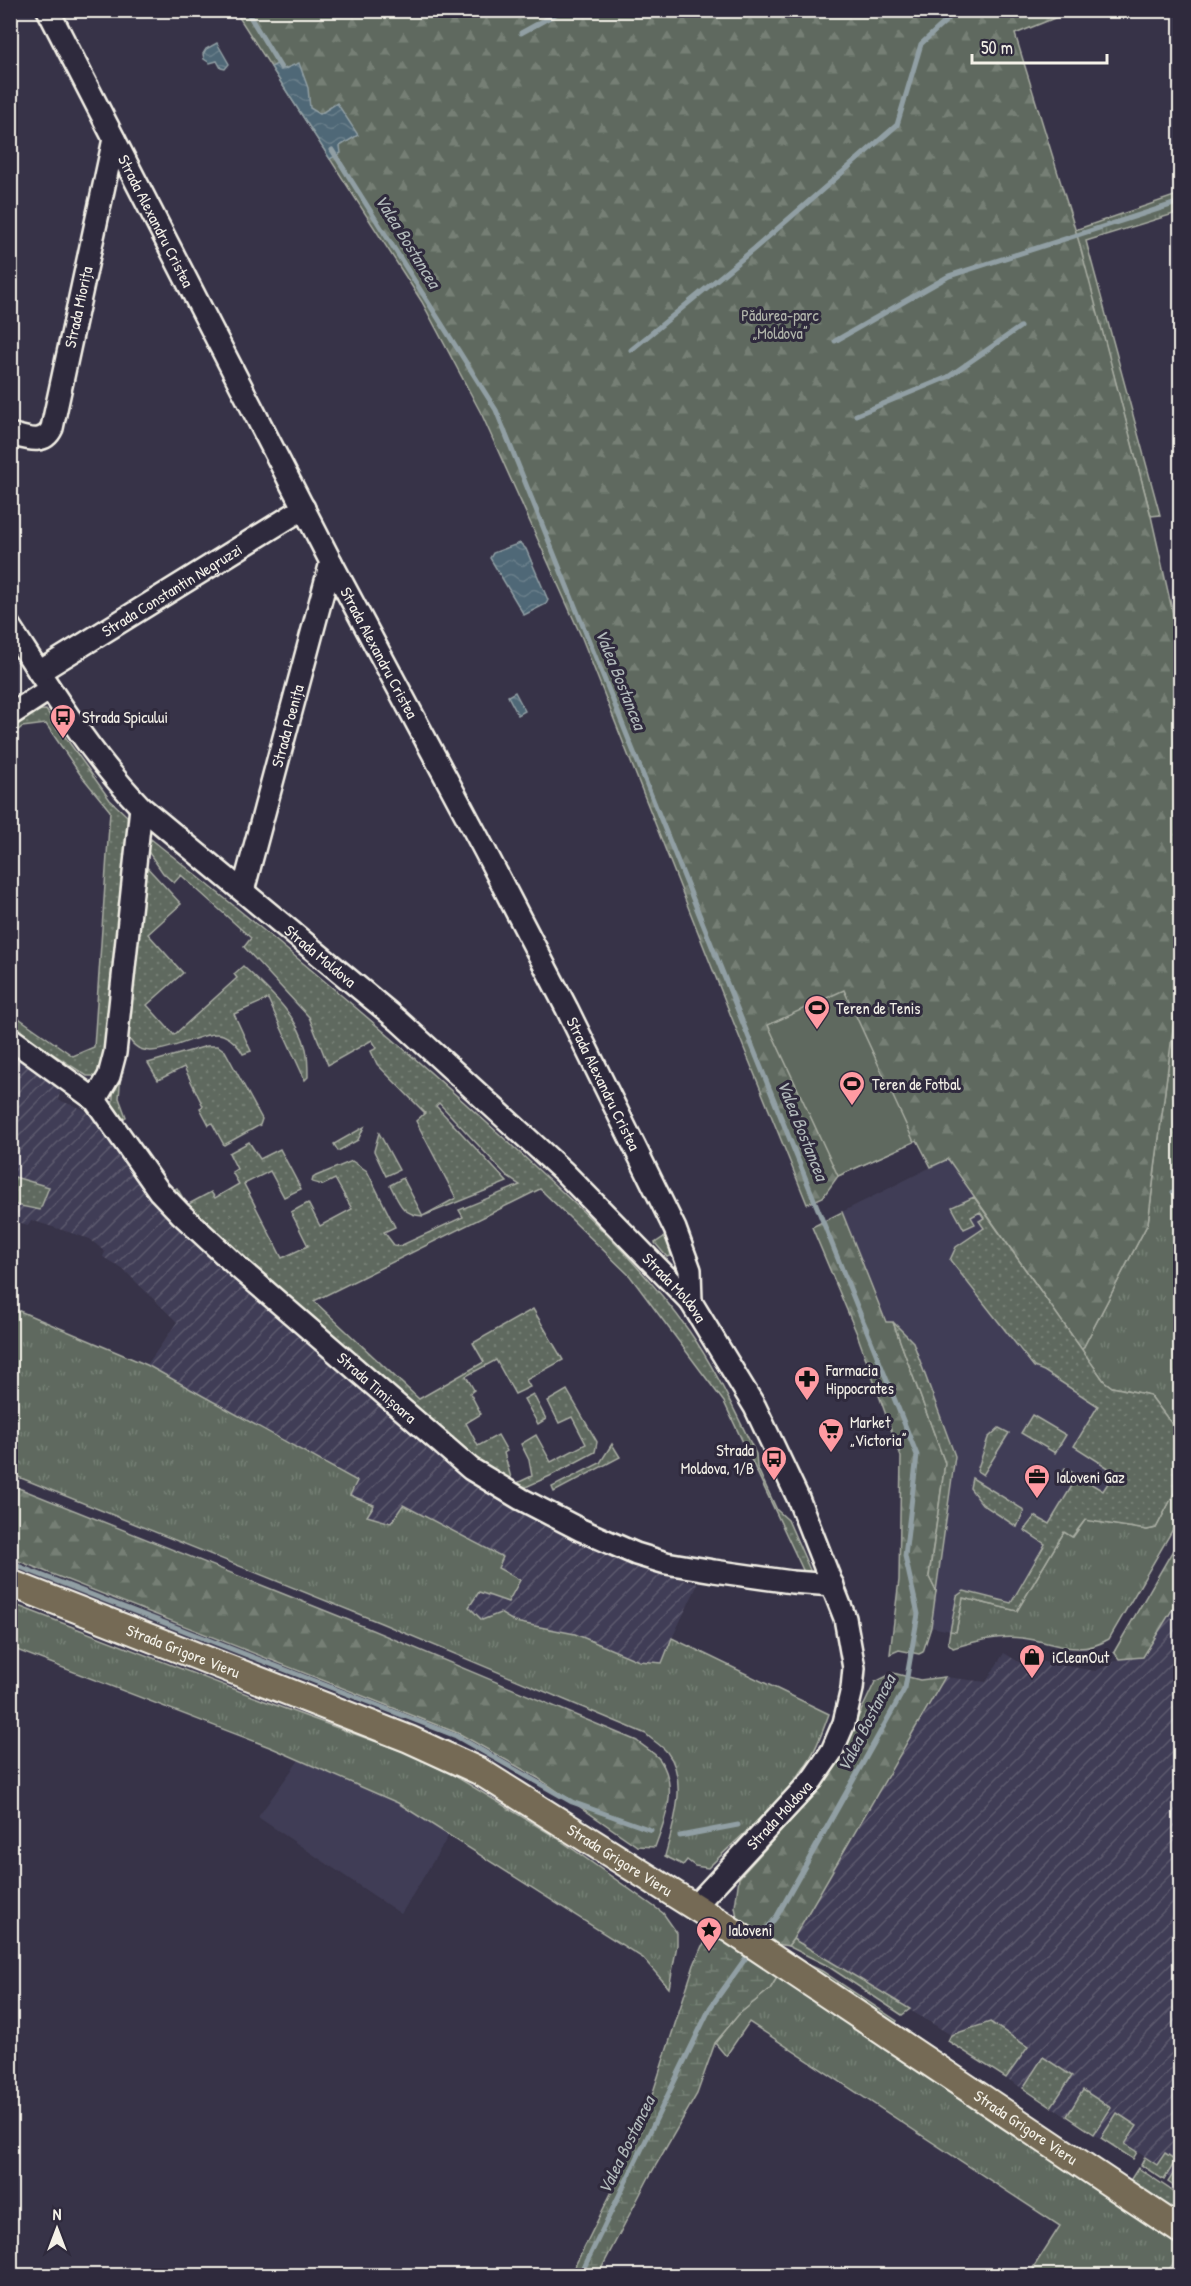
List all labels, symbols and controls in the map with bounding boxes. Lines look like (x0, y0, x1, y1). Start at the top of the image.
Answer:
scale bar (972, 27, 1107, 65)
text: 50 m (981, 35, 1013, 60)
street label: Strada Alexandru Cristea (113, 151, 199, 291)
water label: Valea Bostancea (369, 189, 448, 294)
street label: Strada Miorița (59, 264, 97, 350)
park label: Pădurea-parc „Moldova” (741, 304, 819, 344)
street label: Strada Constantin Negruzzi (97, 538, 246, 642)
street label: Strada Alexandru Cristea (335, 583, 423, 722)
water label: Valea Bostancea (590, 625, 653, 735)
street label: Strada Poenița (266, 682, 309, 770)
bus stop icon: Strada Spicului (48, 702, 78, 740)
place label: Strada Spicului (82, 706, 168, 728)
street label: Strada Moldova (280, 919, 361, 992)
sports icon: Teren de Tenis (802, 993, 832, 1031)
place label: Teren de Tenis (836, 997, 920, 1019)
street label: Strada Alexandru Cristea (562, 1013, 646, 1154)
sports icon: Teren de Fotbal (837, 1069, 867, 1107)
place label: Teren de Fotbal (872, 1073, 961, 1095)
water label: Valea Bostancea (772, 1076, 835, 1186)
street label: Strada Moldova (638, 1248, 712, 1327)
street label: Strada Timișoara (332, 1347, 421, 1428)
place label: Farmacia Hippocrates (825, 1359, 894, 1399)
pharmacy icon: Farmacia Hippocrates (792, 1364, 822, 1402)
place label: Market „Victoria” (850, 1411, 907, 1451)
supermarket icon: Market „Victoria” (816, 1416, 846, 1454)
place label: Strada Moldova, 1/B (681, 1439, 754, 1479)
bus stop icon: Strada Moldova, 1/B (759, 1444, 789, 1482)
office icon: Ialoveni Gaz (1022, 1462, 1052, 1500)
place label: Ialoveni Gaz (1056, 1466, 1125, 1488)
street label: Strada Grigore Vieru (123, 1619, 244, 1683)
shop icon: iCleanOut (1017, 1642, 1047, 1680)
place label: iCleanOut (1052, 1646, 1110, 1668)
water label: Valea Bostancea (831, 1668, 902, 1776)
street label: Strada Moldova (741, 1776, 817, 1854)
street label: Strada Grigore Vieru (563, 1818, 677, 1901)
place icon: Ialoveni (694, 1915, 724, 1953)
place label: Ialoveni (728, 1919, 772, 1941)
street label: Strada Grigore Vieru (970, 2084, 1083, 2170)
water label: Valea Bostancea (591, 2090, 661, 2198)
north arrow (27, 2199, 87, 2259)
text: N (53, 2203, 62, 2225)

